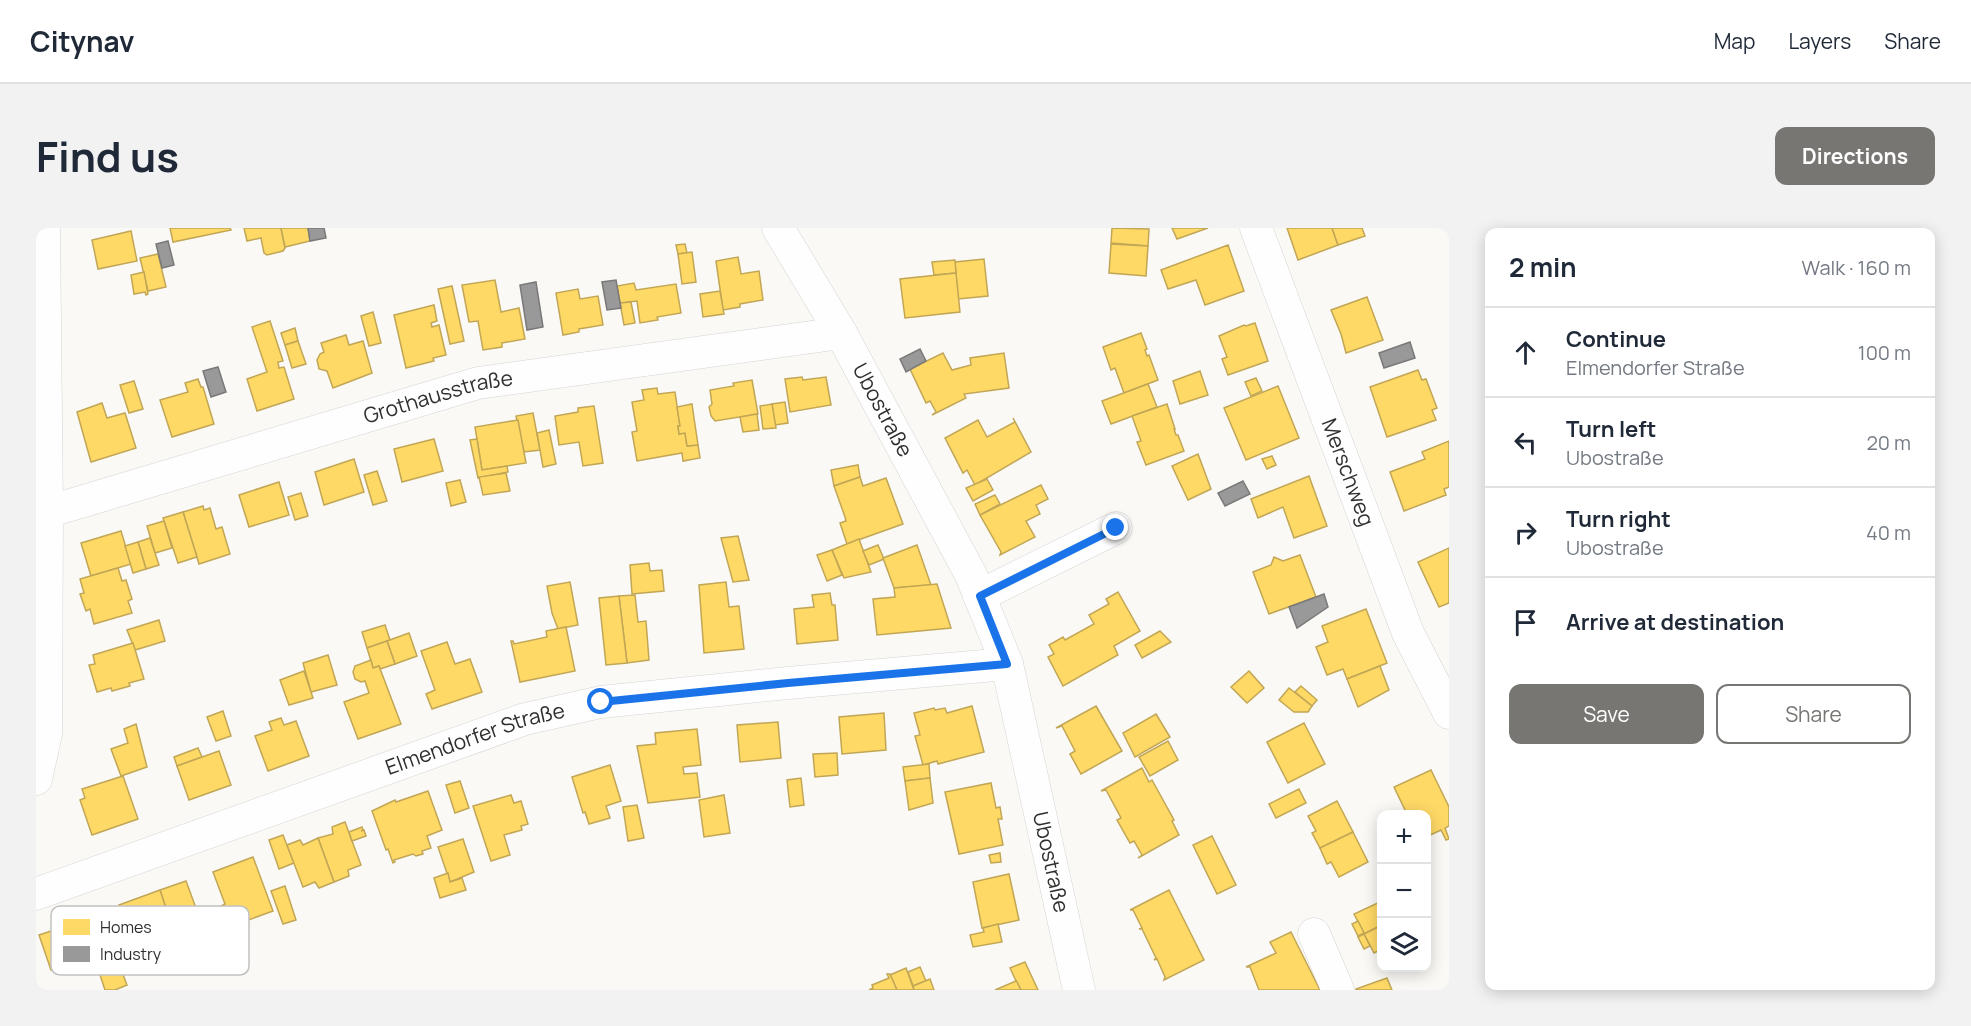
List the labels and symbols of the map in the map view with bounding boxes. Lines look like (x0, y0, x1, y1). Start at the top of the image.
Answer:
street label: Ubostraße (847, 358, 920, 461)
street label: Grothausstraße (360, 363, 514, 430)
street label: Merschweg (1316, 414, 1382, 530)
route end (1102, 514, 1128, 540)
route start (587, 688, 613, 714)
street label: Elmendorfer Straße (381, 696, 567, 781)
street label: Ubostraße (1027, 809, 1076, 915)
legend (51, 906, 249, 975)
text: Homes (100, 916, 152, 938)
text: Industry (100, 943, 162, 965)

